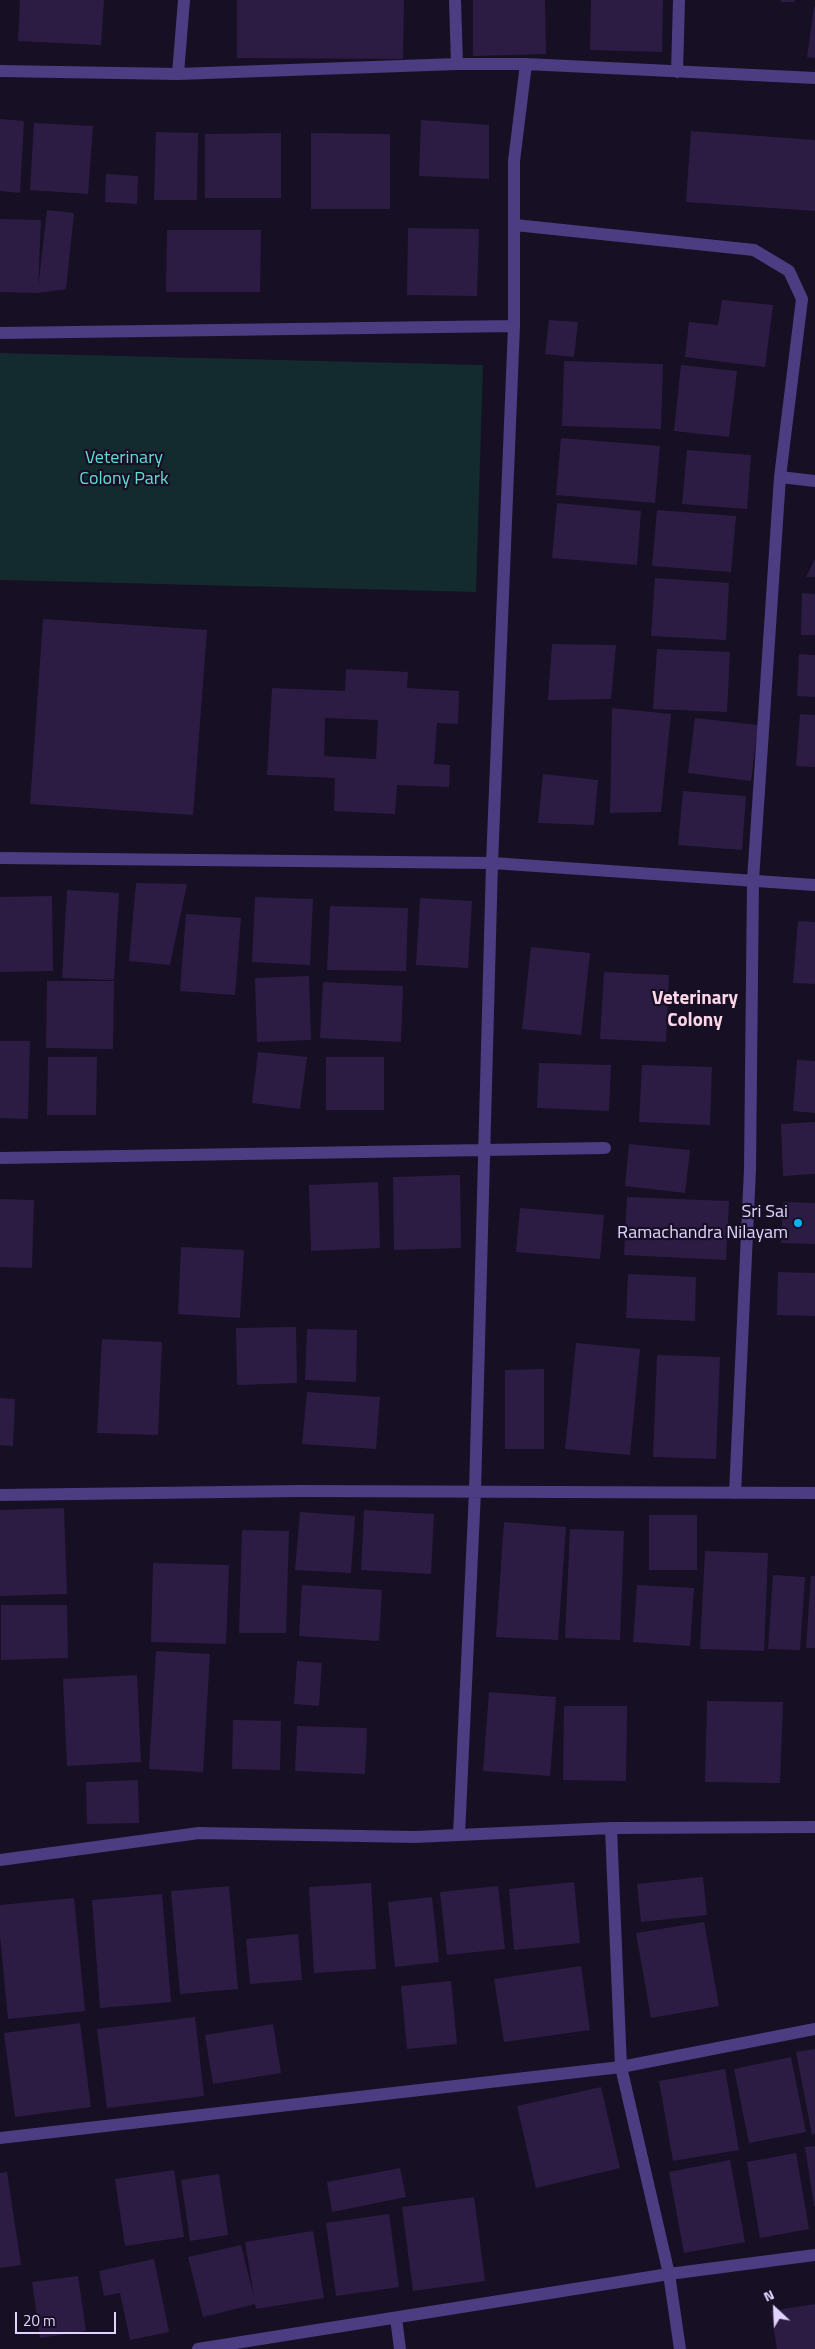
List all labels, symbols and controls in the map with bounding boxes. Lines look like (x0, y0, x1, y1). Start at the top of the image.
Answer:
park label: Veterinary Colony Park (79, 448, 169, 490)
district label: Veterinary Colony (652, 988, 738, 1032)
place label: Sri Sai Ramachandra Nilayam (617, 1202, 788, 1244)
marker: Sri Sai Ramachandra Nilayam (792, 1217, 804, 1229)
text: N (760, 2283, 777, 2307)
north arrow (750, 2284, 800, 2334)
scale bar (18, 2302, 119, 2334)
text: 20 m (23, 2309, 56, 2332)

